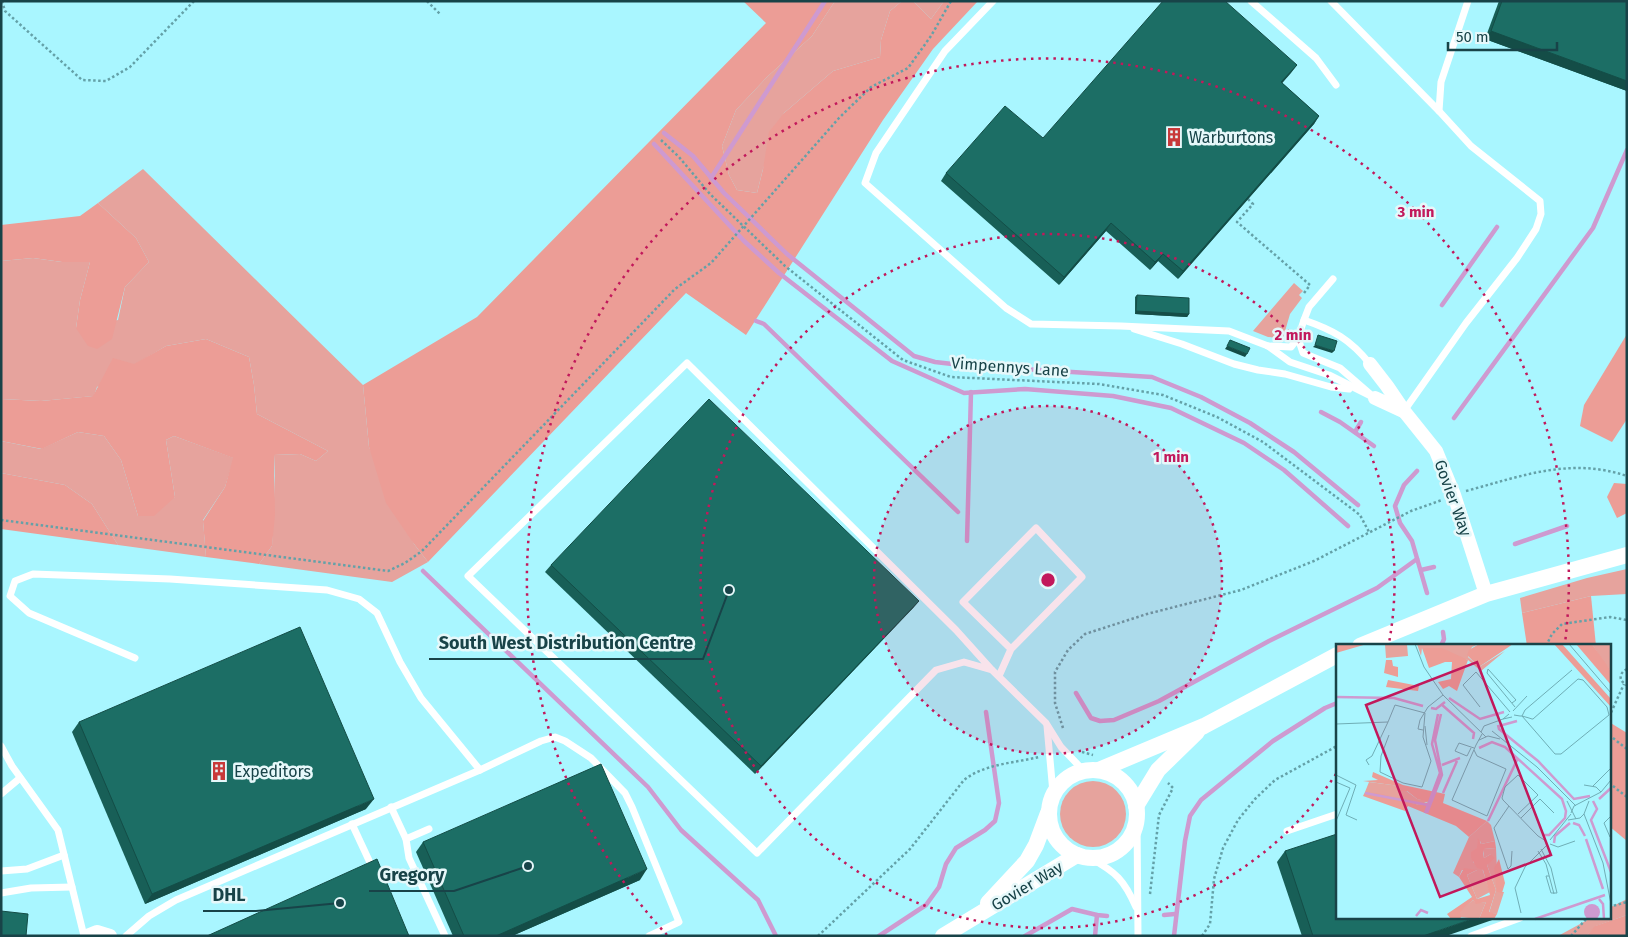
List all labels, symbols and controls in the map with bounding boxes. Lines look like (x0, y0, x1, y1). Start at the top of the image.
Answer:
scale bar (1448, 20, 1557, 52)
text: 50 m (1456, 28, 1489, 46)
building icon: Warburtons (1163, 126, 1185, 148)
place label: Warburtons (1189, 128, 1273, 147)
text: 3 min (1397, 203, 1434, 221)
text: 2 min (1275, 326, 1311, 344)
street label: Vimpennys Lane (950, 353, 1070, 381)
text: 1 min (1153, 448, 1189, 466)
street label: Govier Way (1430, 457, 1476, 539)
centre of rings (1039, 571, 1057, 589)
callout: South West Distribution Centre (429, 626, 703, 659)
text: South West Distribution Centre (439, 632, 693, 654)
inset map (1336, 644, 1610, 920)
building icon: Expeditors (208, 760, 230, 782)
place label: Expeditors (234, 762, 311, 781)
street label: Govier Way (988, 857, 1066, 915)
callout: Gregory (369, 858, 454, 891)
text: Gregory (380, 864, 445, 886)
callout: DHL (203, 878, 256, 911)
text: DHL (213, 884, 245, 906)

